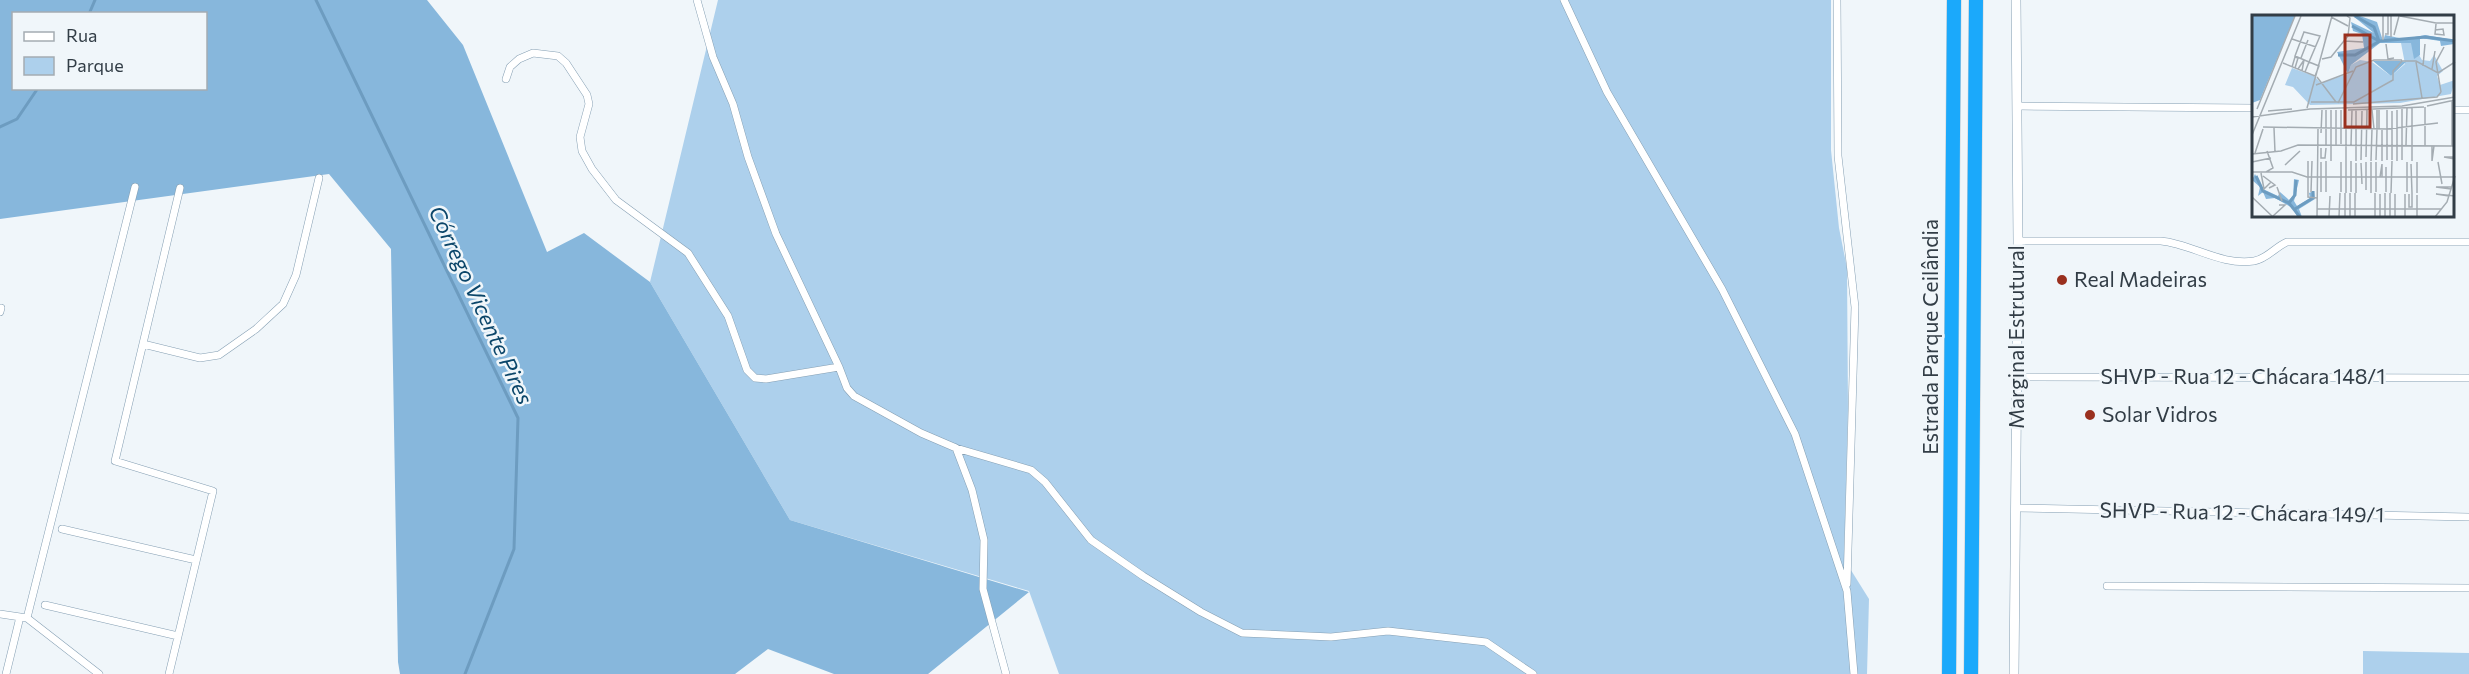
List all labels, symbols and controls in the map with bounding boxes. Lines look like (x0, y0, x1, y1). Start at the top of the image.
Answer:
legend (12, 12, 207, 90)
inset map (2252, 15, 2454, 218)
text: Rua (66, 24, 97, 46)
text: Parque (66, 54, 124, 76)
water label: Córrego Vicente Pires (424, 201, 539, 408)
street label: Estrada Parque Ceilândia (1917, 219, 1942, 455)
street label: Marginal Estrutural (2003, 245, 2028, 429)
place label: Real Madeiras (2074, 266, 2207, 291)
marker: Real Madeiras (2055, 273, 2069, 287)
street label: SHVP - Rua 12 - Chácara 148/1 (2101, 363, 2385, 388)
place label: Solar Vidros (2102, 401, 2217, 426)
marker: Solar Vidros (2083, 408, 2097, 422)
street label: SHVP - Rua 12 - Chácara 149/1 (2099, 497, 2385, 526)

